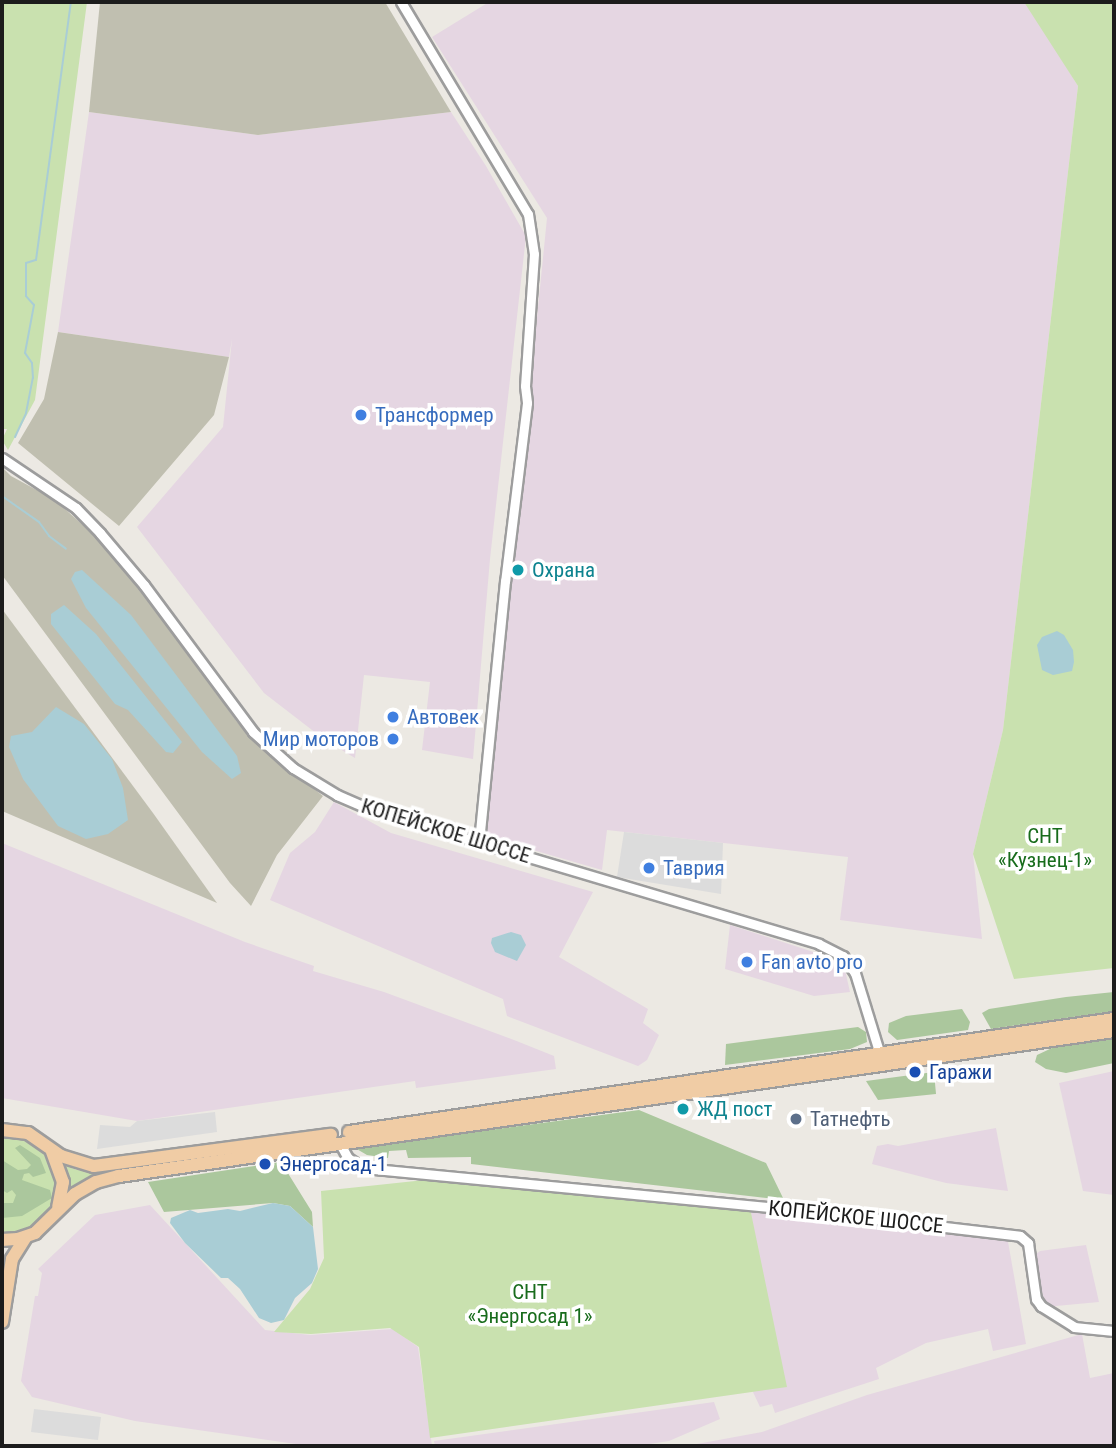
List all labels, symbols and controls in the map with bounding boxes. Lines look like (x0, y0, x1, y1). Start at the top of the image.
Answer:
place label: Трансформер (375, 402, 493, 428)
marker: Трансформер (353, 407, 369, 423)
place label: Охрана (532, 557, 595, 583)
marker: Охрана (510, 562, 526, 578)
place label: Автовек (407, 704, 479, 730)
marker: Автовек (385, 709, 401, 725)
place label: Мир моторов (263, 726, 379, 752)
marker: Мир моторов (385, 731, 401, 747)
street label: КОПЕЙСКОЕ ШОССЕ (358, 793, 534, 869)
park label: СНТ «Кузнец-1» (998, 823, 1092, 873)
place label: Таврия (663, 855, 725, 881)
marker: Таврия (641, 860, 657, 876)
place label: Fan avto pro (761, 949, 863, 975)
marker: Fan avto pro (739, 954, 755, 970)
place label: Гаражи (929, 1059, 992, 1085)
marker: Гаражи (907, 1064, 923, 1080)
place label: ЖД пост (697, 1096, 772, 1122)
marker: ЖД пост (675, 1101, 691, 1117)
place label: Татнефть (810, 1106, 890, 1132)
marker: Татнефть (788, 1111, 804, 1127)
place label: Энергосад-1 (279, 1151, 387, 1177)
marker: Энергосад-1 (257, 1156, 273, 1172)
street label: КОПЕЙСКОЕ ШОССЕ (767, 1195, 945, 1239)
park label: СНТ «Энергосад 1» (467, 1279, 593, 1329)

